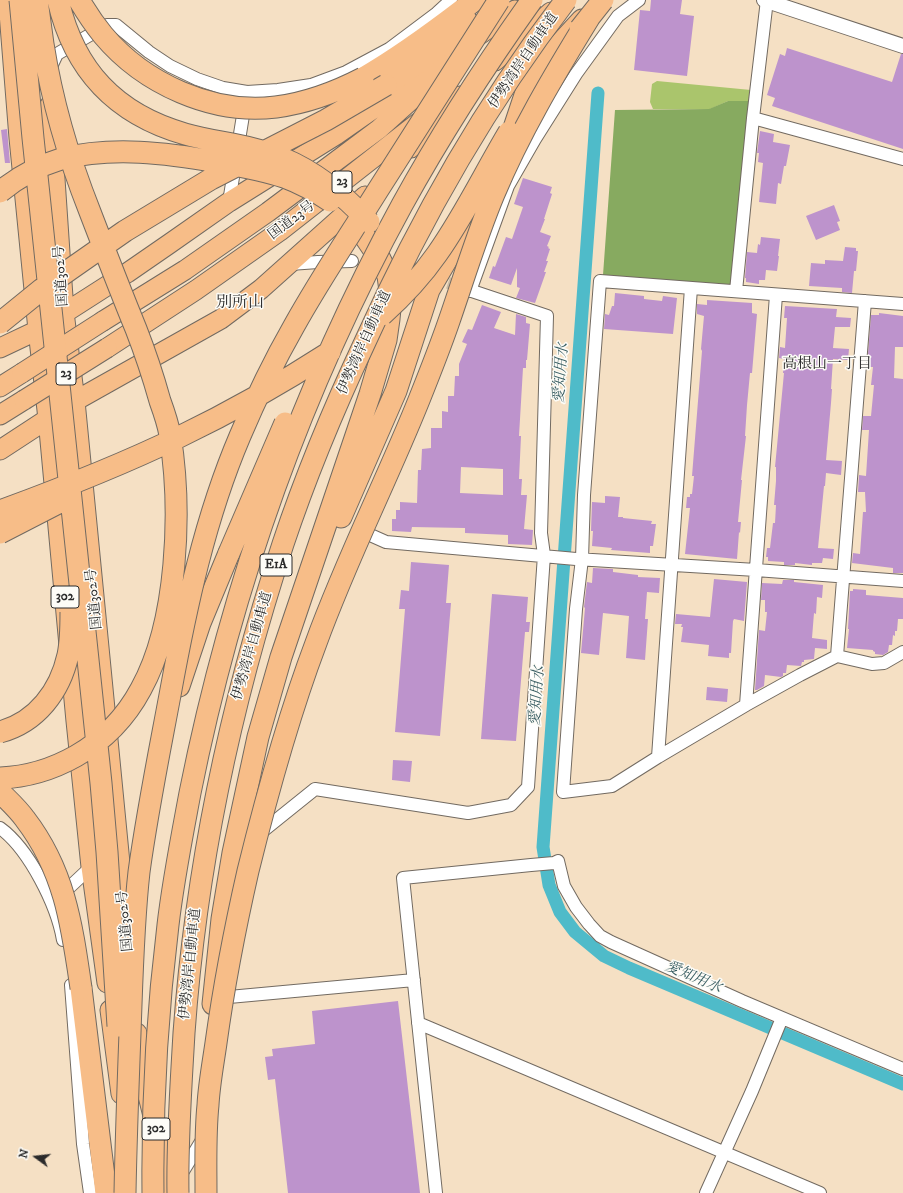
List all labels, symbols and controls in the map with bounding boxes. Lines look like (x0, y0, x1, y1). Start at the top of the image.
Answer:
street label: 伊勢湾岸自動車道 (486, 10, 562, 112)
road number: 23 (332, 171, 352, 193)
street label: 国道23号 (265, 198, 319, 244)
street label: 国道302号 (51, 245, 73, 307)
street label: 伊勢湾岸自動車道 (335, 288, 395, 398)
district label: 別所山 (216, 294, 264, 314)
water label: 愛知用水 (551, 342, 573, 404)
district label: 高根山一丁目 (782, 356, 872, 374)
road number: 23 (56, 363, 76, 385)
road number: E1A (260, 554, 292, 576)
street label: 国道302号 (83, 567, 107, 631)
road number: 302 (51, 586, 79, 608)
street label: 伊勢湾岸自動車道 (229, 590, 277, 702)
water label: 愛知用水 (527, 665, 549, 727)
street label: 国道302号 (114, 889, 138, 953)
street label: 伊勢湾岸自動車道 (177, 907, 205, 1021)
water label: 愛知用水 (662, 958, 724, 998)
road number: 302 (142, 1118, 170, 1140)
north arrow (16, 1137, 56, 1177)
text: N (16, 1148, 32, 1160)

